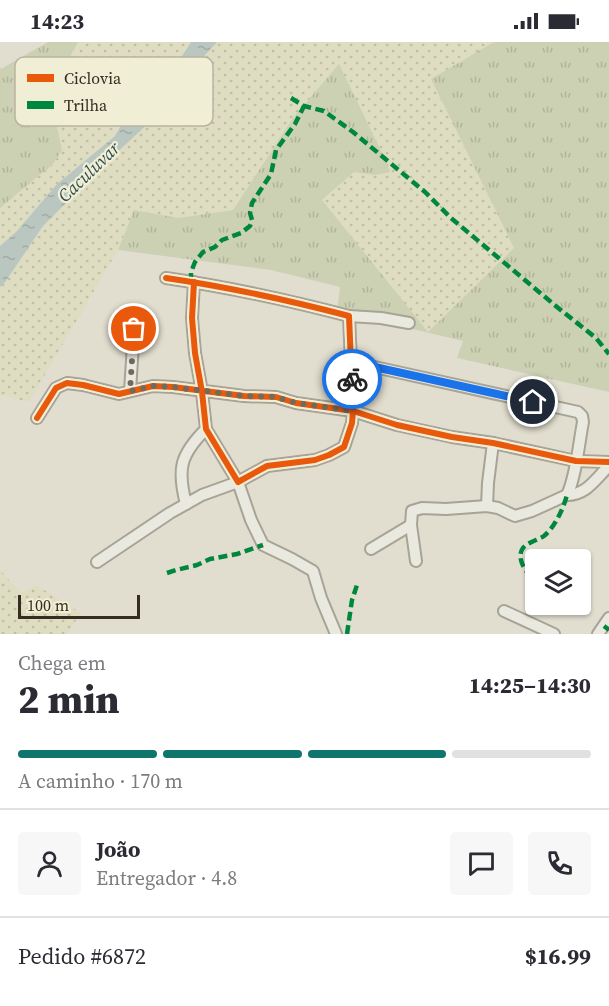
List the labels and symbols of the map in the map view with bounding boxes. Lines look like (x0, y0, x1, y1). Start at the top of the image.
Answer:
legend (15, 57, 213, 126)
text: Ciclovia (64, 67, 122, 89)
text: Trilha (64, 94, 108, 116)
water label: Caculuvar (52, 135, 126, 207)
pin (108, 303, 159, 354)
courier (322, 349, 382, 409)
pin (507, 376, 558, 427)
scale bar (18, 592, 140, 620)

